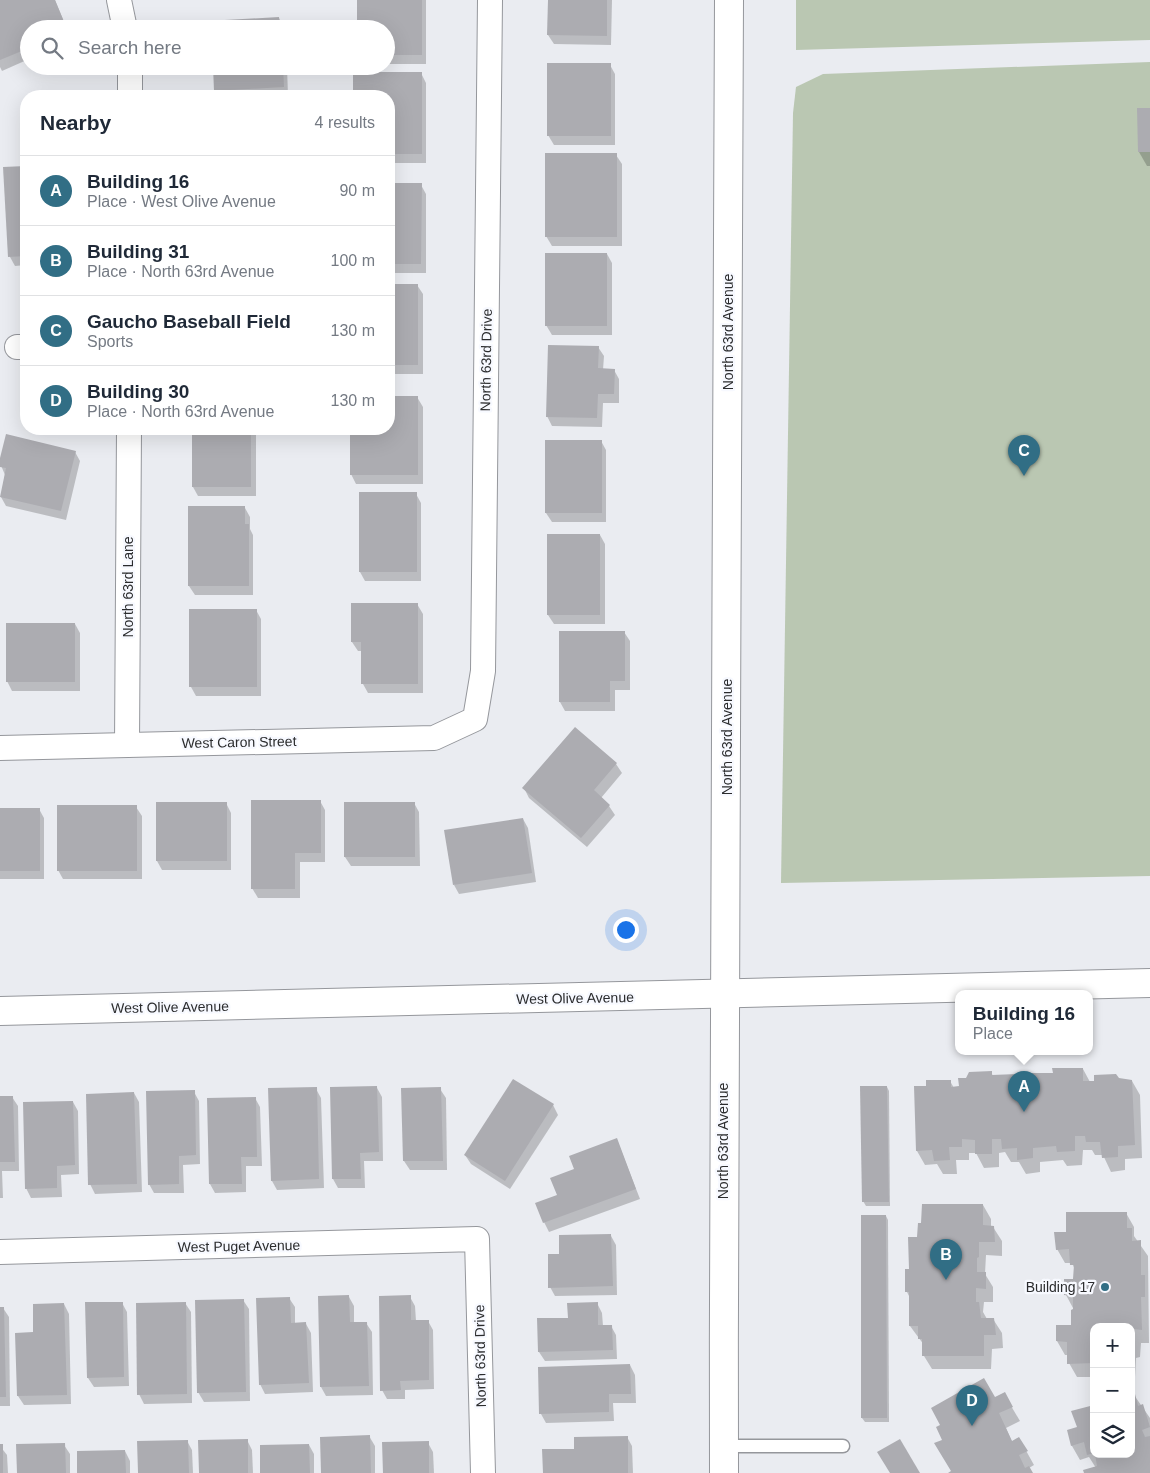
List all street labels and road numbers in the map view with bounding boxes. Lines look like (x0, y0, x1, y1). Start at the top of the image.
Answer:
street label: North 63rd Avenue (720, 274, 736, 390)
street label: North 63rd Drive (477, 308, 495, 411)
street label: North 63rd Lane (120, 536, 136, 638)
street label: North 63rd Avenue (719, 679, 735, 795)
street label: West Caron Street (181, 733, 297, 751)
street label: West Olive Avenue (516, 989, 634, 1007)
street label: West Olive Avenue (111, 998, 229, 1016)
street label: North 63rd Avenue (715, 1083, 731, 1199)
street label: West Puget Avenue (178, 1237, 301, 1255)
street label: North 63rd Drive (471, 1304, 489, 1407)

